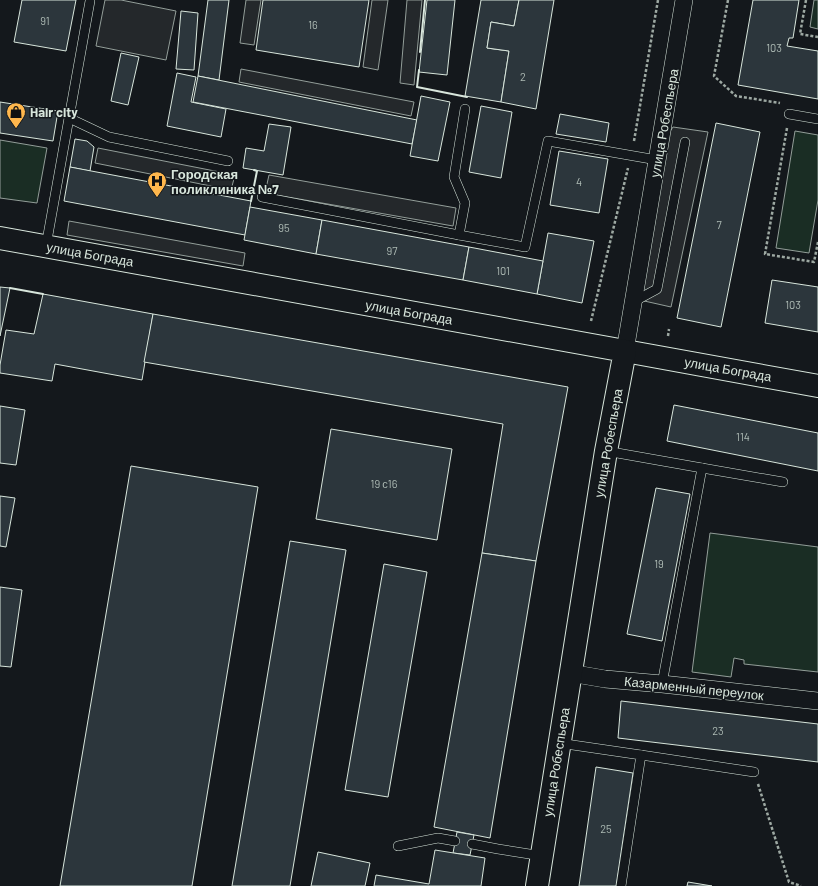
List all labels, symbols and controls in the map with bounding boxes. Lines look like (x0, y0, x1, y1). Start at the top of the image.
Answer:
house number: 91 (40, 14, 50, 27)
house number: 16 (308, 18, 318, 31)
house number: 103 (766, 41, 782, 54)
street label: улица Робеспьера (647, 67, 682, 179)
house number: 2 (520, 70, 526, 83)
shop icon: Hair city (5, 101, 27, 129)
place label: Hair city (30, 104, 78, 120)
place label: Городская поликлиника №7 (171, 166, 279, 197)
hospital icon: Городская поликлиника №7 (146, 170, 168, 198)
house number: 4 (576, 175, 582, 188)
house number: 7 (716, 218, 722, 231)
house number: 95 (278, 221, 290, 234)
street label: улица Бограда (45, 238, 136, 270)
house number: 97 (387, 244, 397, 257)
house number: 101 (496, 264, 510, 277)
street label: улица Бограда (364, 296, 455, 328)
house number: 103 (785, 298, 801, 311)
street label: улица Бограда (683, 353, 774, 385)
street label: улица Робеспьера (591, 387, 626, 499)
house number: 114 (736, 430, 750, 443)
house number: 19 с16 (371, 477, 398, 490)
house number: 19 (654, 557, 664, 570)
street label: Казарменный переулок (623, 673, 765, 703)
street label: улица Робеспьера (539, 706, 573, 818)
house number: 23 (712, 724, 724, 737)
house number: 25 (600, 822, 612, 835)

